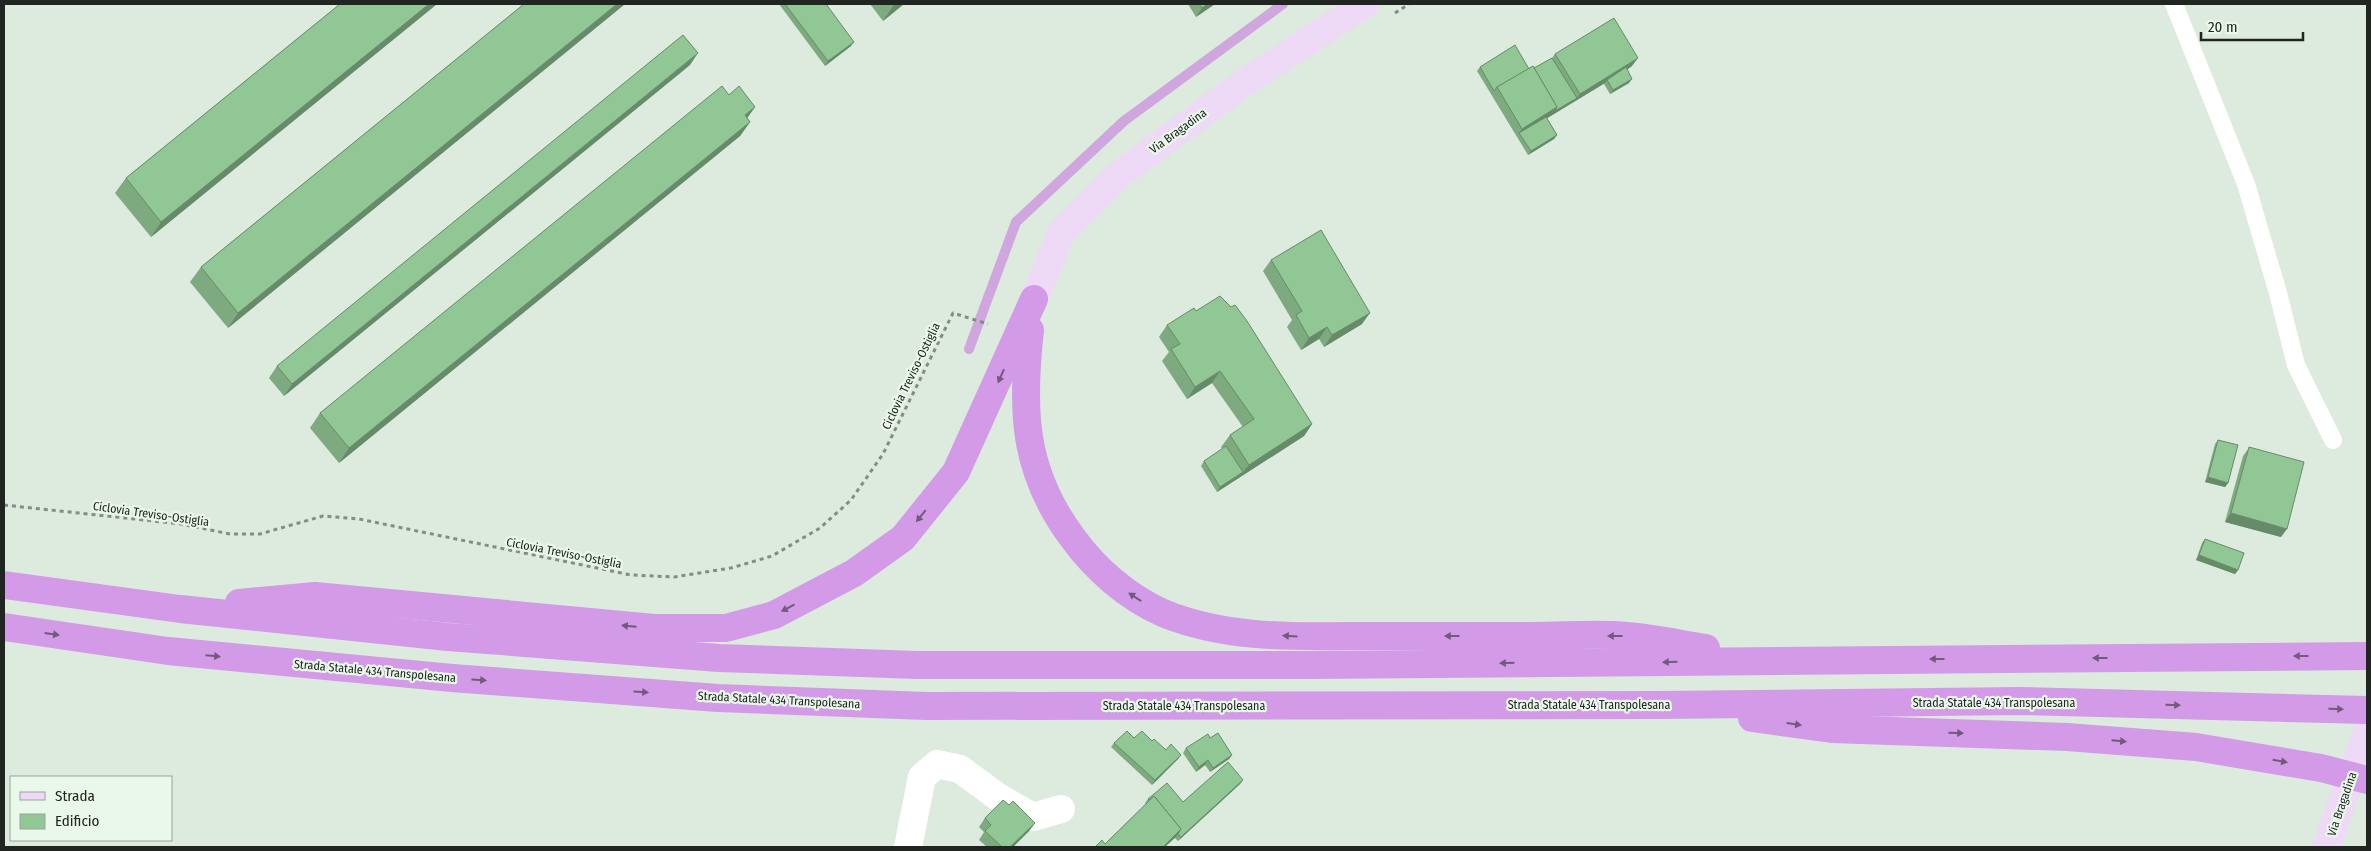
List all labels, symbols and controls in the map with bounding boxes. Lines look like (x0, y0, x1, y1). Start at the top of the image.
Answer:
scale bar (2201, 10, 2304, 42)
text: 20 m (2208, 18, 2238, 36)
street label: Via Bragadina (1147, 106, 1209, 156)
street label: Ciclovia Treviso-Ostiglia (879, 320, 943, 432)
one-way arrow (996, 369, 1004, 383)
street label: Ciclovia Treviso-Ostiglia (92, 499, 210, 529)
one-way arrow (915, 509, 926, 522)
street label: Ciclovia Treviso-Ostiglia (505, 535, 623, 571)
one-way arrow (1128, 592, 1141, 601)
one-way arrow (782, 603, 795, 612)
one-way arrow (621, 621, 637, 629)
one-way arrow (44, 630, 60, 638)
one-way arrow (1282, 632, 1298, 640)
one-way arrow (1444, 632, 1460, 640)
one-way arrow (1607, 632, 1623, 640)
one-way arrow (205, 652, 221, 660)
one-way arrow (2293, 653, 2309, 661)
one-way arrow (2091, 654, 2107, 662)
one-way arrow (1929, 655, 1945, 663)
street label: Strada Statale 434 Transpolesana (293, 657, 457, 685)
one-way arrow (1661, 658, 1677, 666)
one-way arrow (1499, 659, 1515, 667)
one-way arrow (472, 677, 488, 685)
one-way arrow (634, 689, 650, 697)
street label: Strada Statale 434 Transpolesana (697, 689, 861, 711)
street label: Strada Statale 434 Transpolesana (1913, 696, 2075, 710)
street label: Strada Statale 434 Transpolesana (1508, 698, 1670, 712)
street label: Strada Statale 434 Transpolesana (1103, 699, 1265, 713)
one-way arrow (2166, 701, 2182, 709)
one-way arrow (2328, 705, 2344, 713)
one-way arrow (1786, 720, 1802, 728)
one-way arrow (1948, 729, 1964, 737)
one-way arrow (2111, 737, 2127, 745)
one-way arrow (2272, 758, 2288, 766)
street label: Via Bragadina (2324, 770, 2360, 838)
legend (10, 776, 172, 841)
text: Strada (55, 787, 95, 805)
text: Edificio (55, 812, 100, 830)

